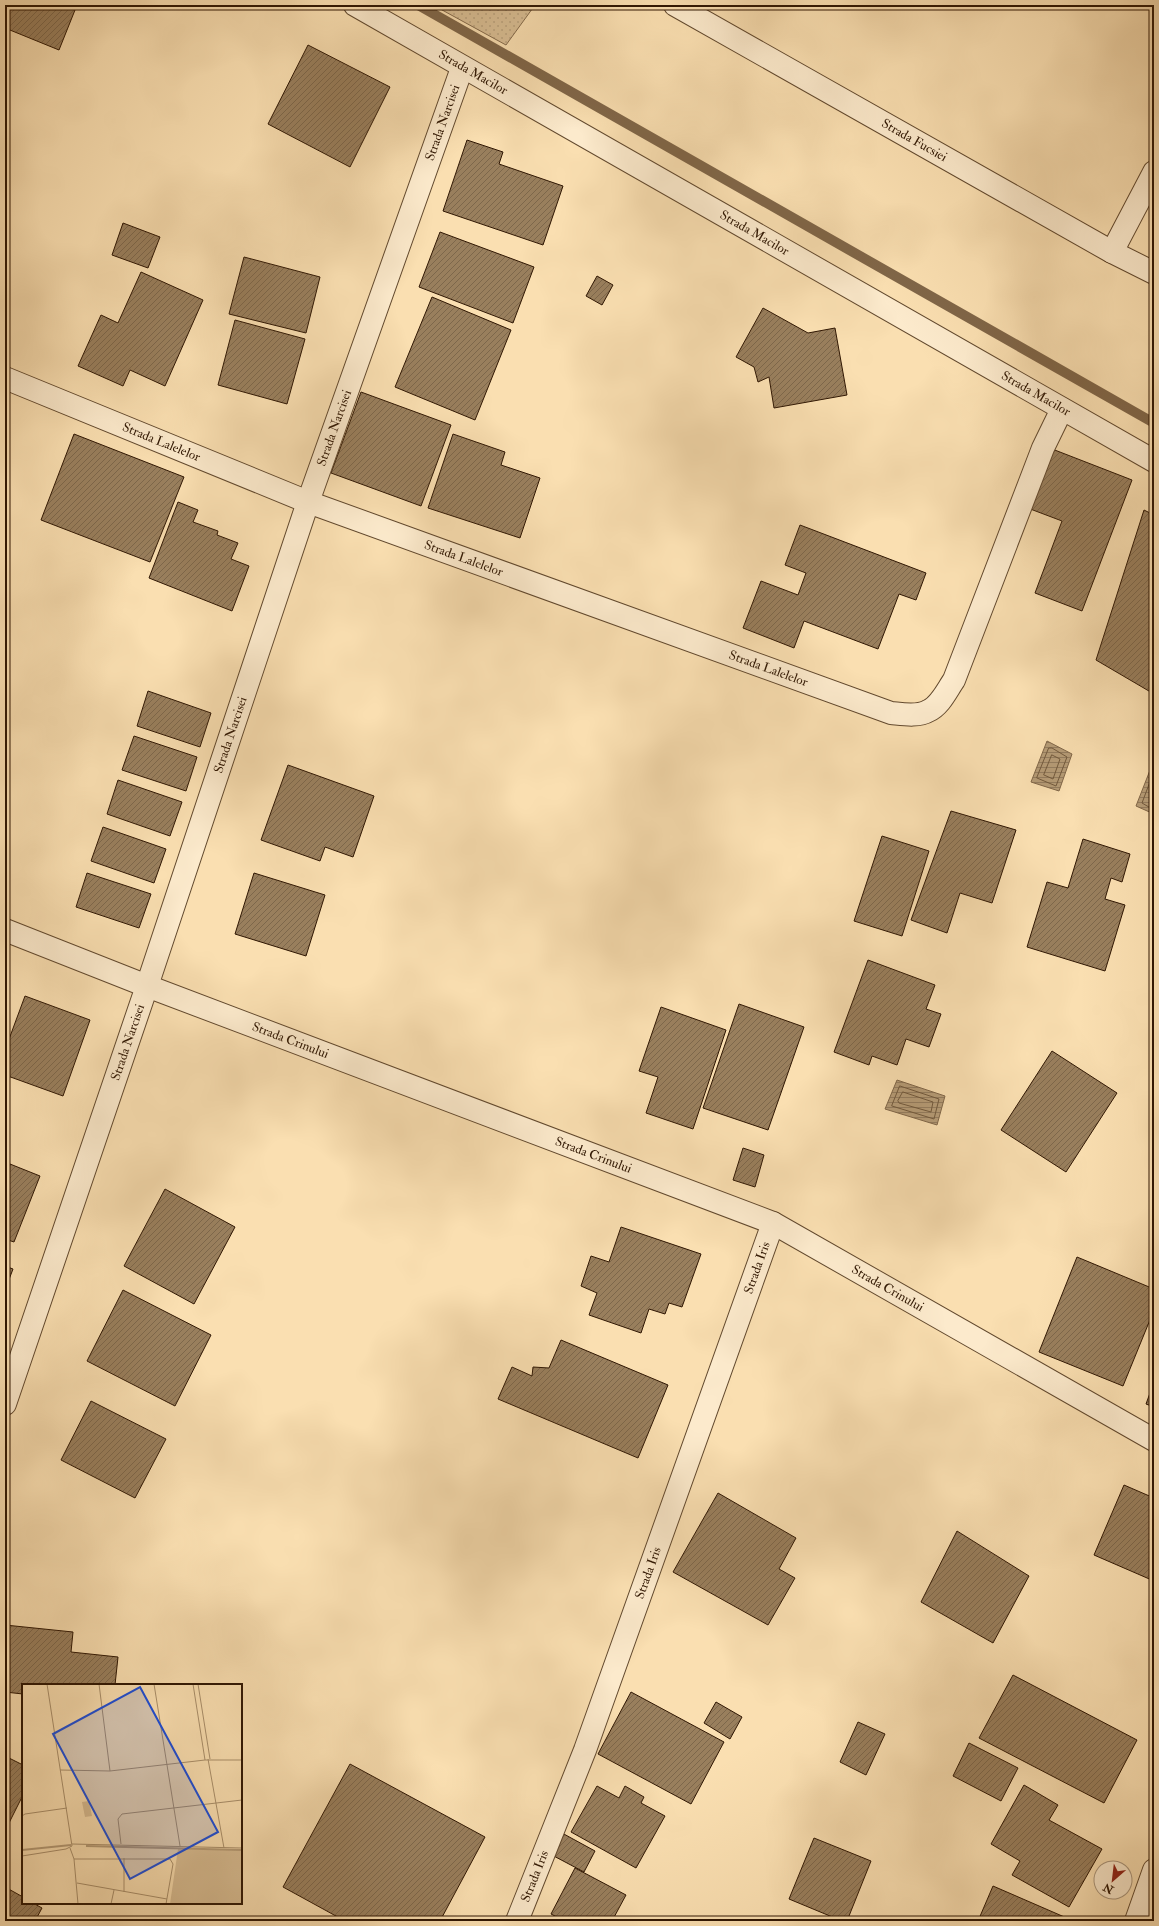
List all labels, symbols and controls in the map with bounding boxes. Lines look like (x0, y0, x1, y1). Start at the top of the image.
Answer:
street label: Strada Macilor (436, 46, 511, 99)
street label: Strada Narcisei (422, 82, 464, 163)
street label: Strada Fucsiei (879, 115, 950, 165)
street label: Strada Macilor (717, 207, 792, 259)
street label: Strada Macilor (998, 368, 1074, 420)
street label: Strada Narcisei (313, 387, 355, 468)
street label: Strada Lalelelor (120, 419, 203, 465)
street label: Strada Lalelelor (422, 537, 506, 580)
street label: Strada Lalelelor (727, 647, 810, 690)
street label: Strada Narcisei (210, 694, 251, 775)
street label: Strada Narcisei (107, 1001, 148, 1083)
street label: Strada Crinului (250, 1019, 331, 1062)
street label: Strada Crinului (553, 1133, 635, 1177)
street label: Strada Iris (740, 1239, 774, 1296)
street label: Strada Crinului (849, 1261, 927, 1316)
street label: Strada Iris (632, 1544, 665, 1601)
inset map (22, 1684, 242, 1904)
street label: Strada Iris (517, 1848, 552, 1905)
north arrow (1093, 1860, 1133, 1900)
text: N (1100, 1880, 1117, 1897)

